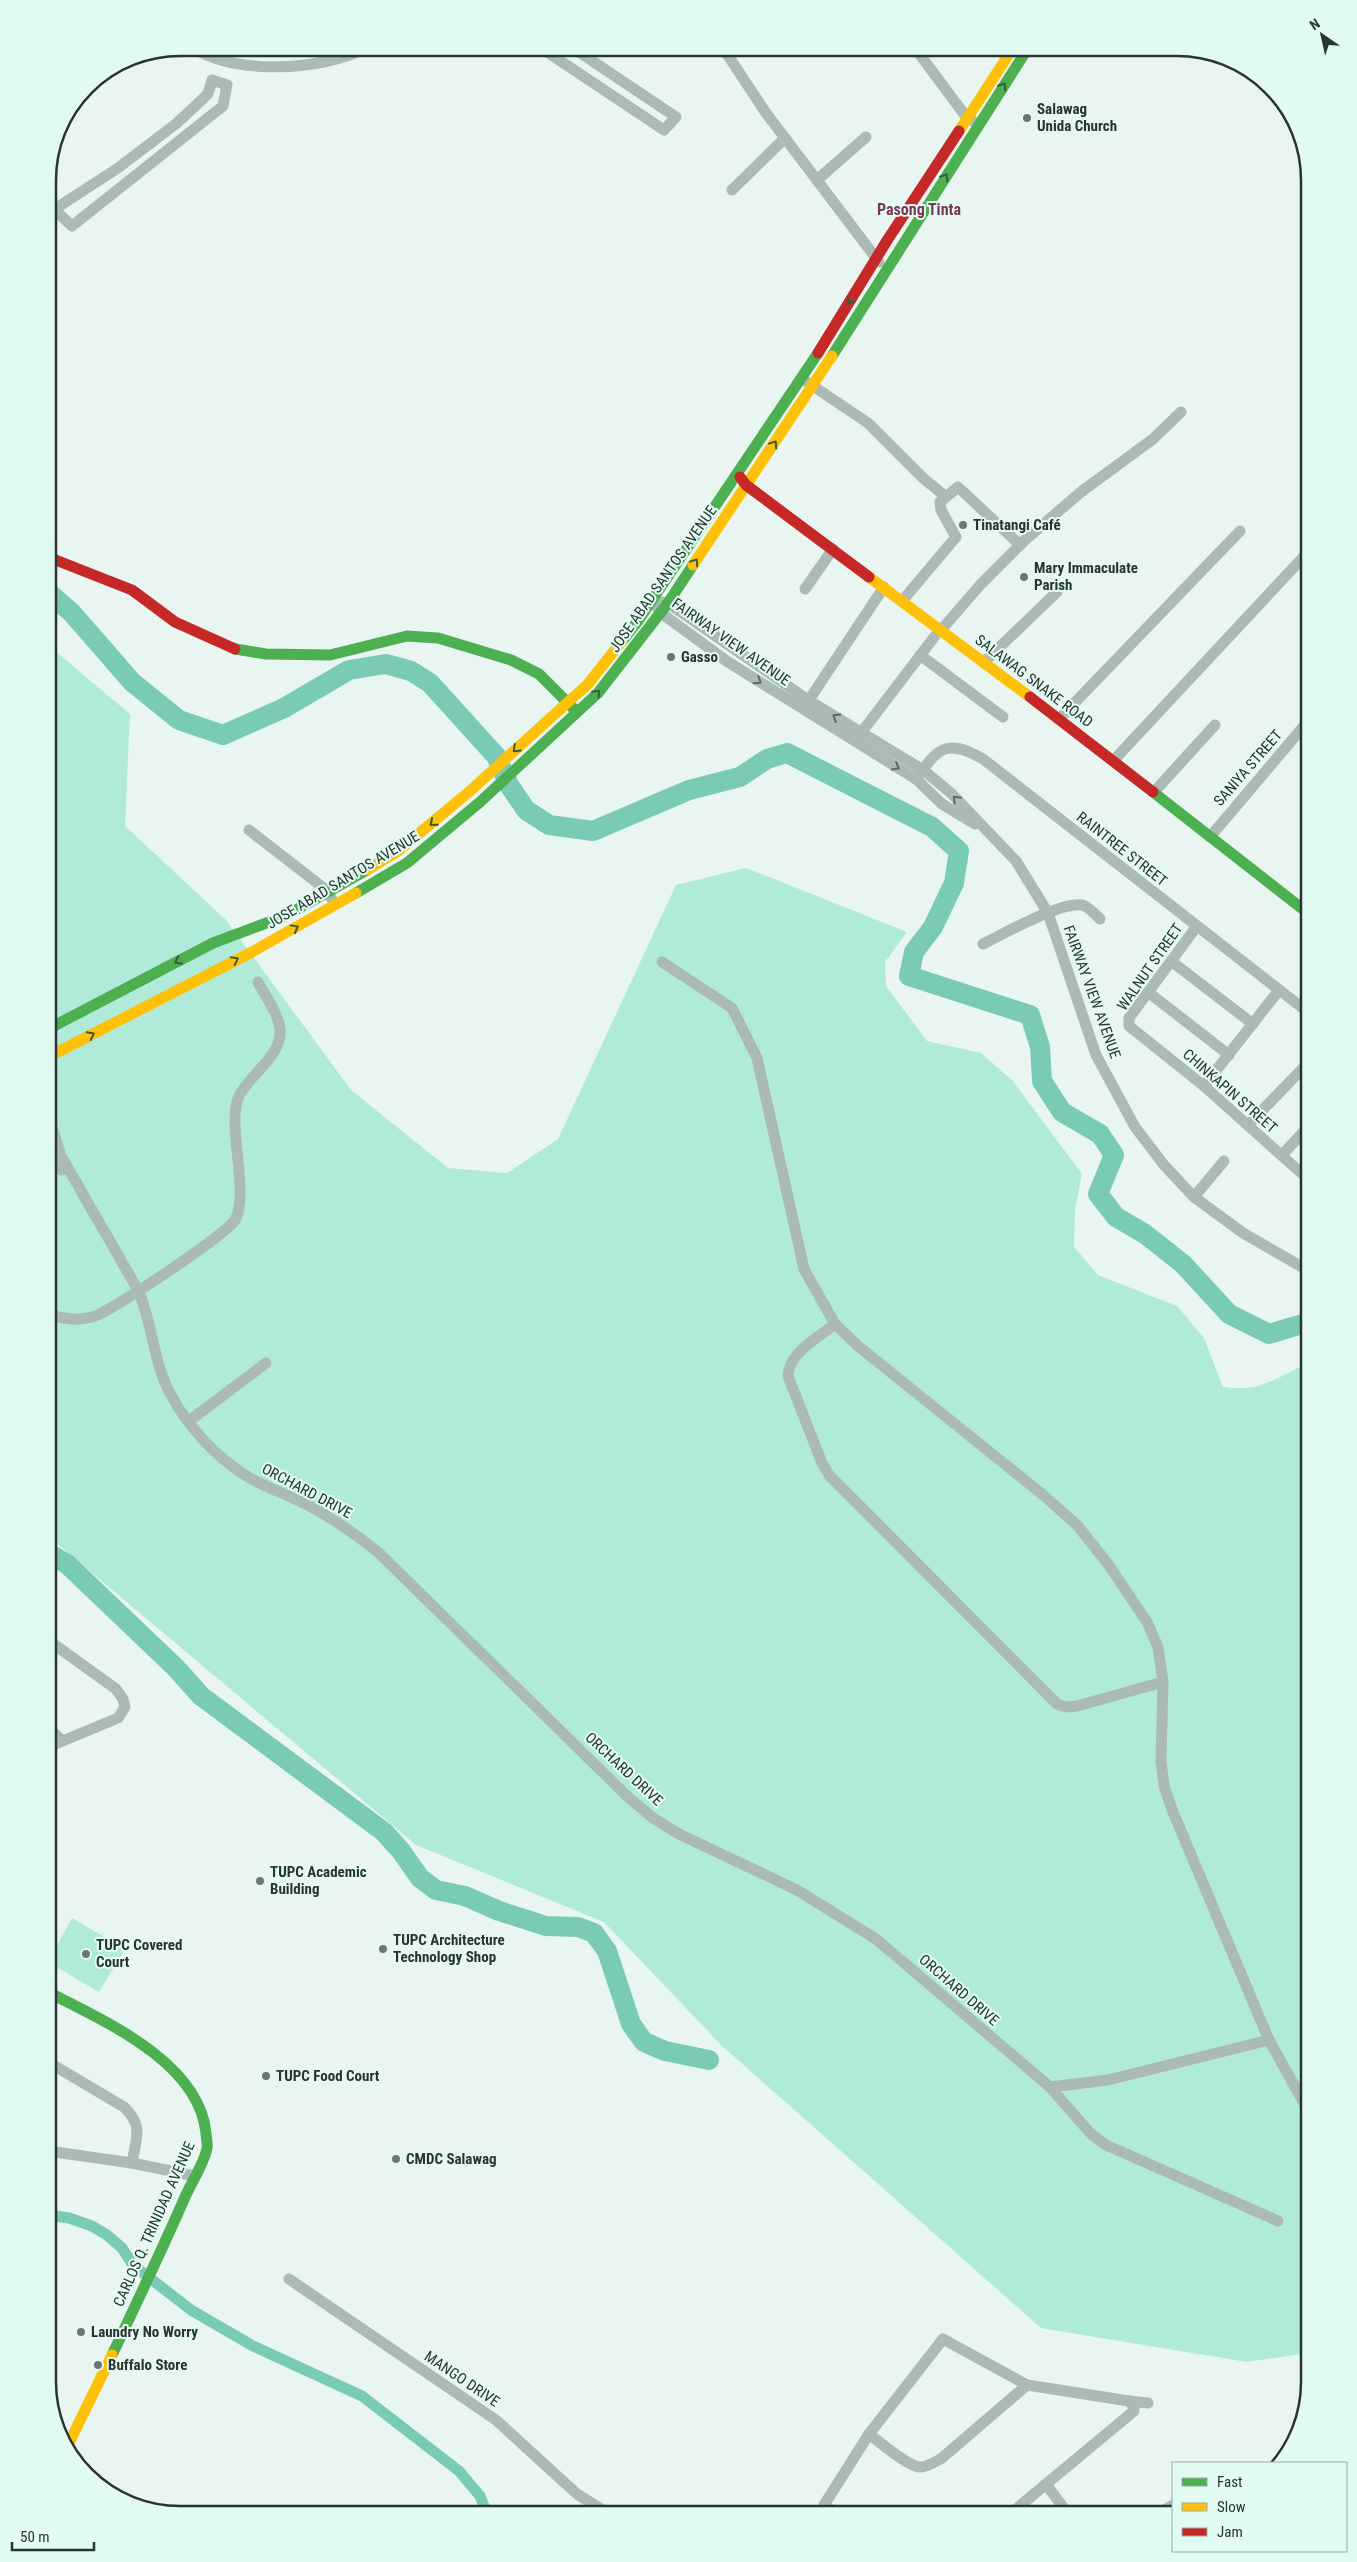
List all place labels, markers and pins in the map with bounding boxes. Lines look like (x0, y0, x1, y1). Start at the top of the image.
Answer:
place label: Salawag Unida Church (1037, 100, 1117, 135)
marker: Salawag Unida Church (1021, 112, 1033, 124)
place label: Tinatangi Café (973, 516, 1061, 534)
marker: Tinatangi Café (957, 519, 969, 531)
place label: Mary Immaculate Parish (1034, 559, 1138, 594)
marker: Mary Immaculate Parish (1018, 571, 1030, 583)
place label: Gasso (681, 648, 718, 666)
marker: Gasso (665, 651, 677, 663)
place label: TUPC Academic Building (270, 1863, 367, 1898)
marker: TUPC Academic Building (254, 1875, 266, 1887)
place label: TUPC Architecture Technology Shop (393, 1931, 505, 1966)
place label: TUPC Covered Court (96, 1936, 182, 1971)
marker: TUPC Architecture Technology Shop (377, 1943, 389, 1955)
marker: TUPC Covered Court (80, 1948, 92, 1960)
place label: TUPC Food Court (276, 2067, 380, 2085)
marker: TUPC Food Court (260, 2070, 272, 2082)
place label: CMDC Salawag (406, 2150, 497, 2168)
marker: CMDC Salawag (390, 2153, 402, 2165)
place label: Laundry No Worry (91, 2323, 198, 2341)
marker: Laundry No Worry (75, 2326, 87, 2338)
place label: Buffalo Store (108, 2356, 187, 2374)
marker: Buffalo Store (92, 2359, 104, 2371)

